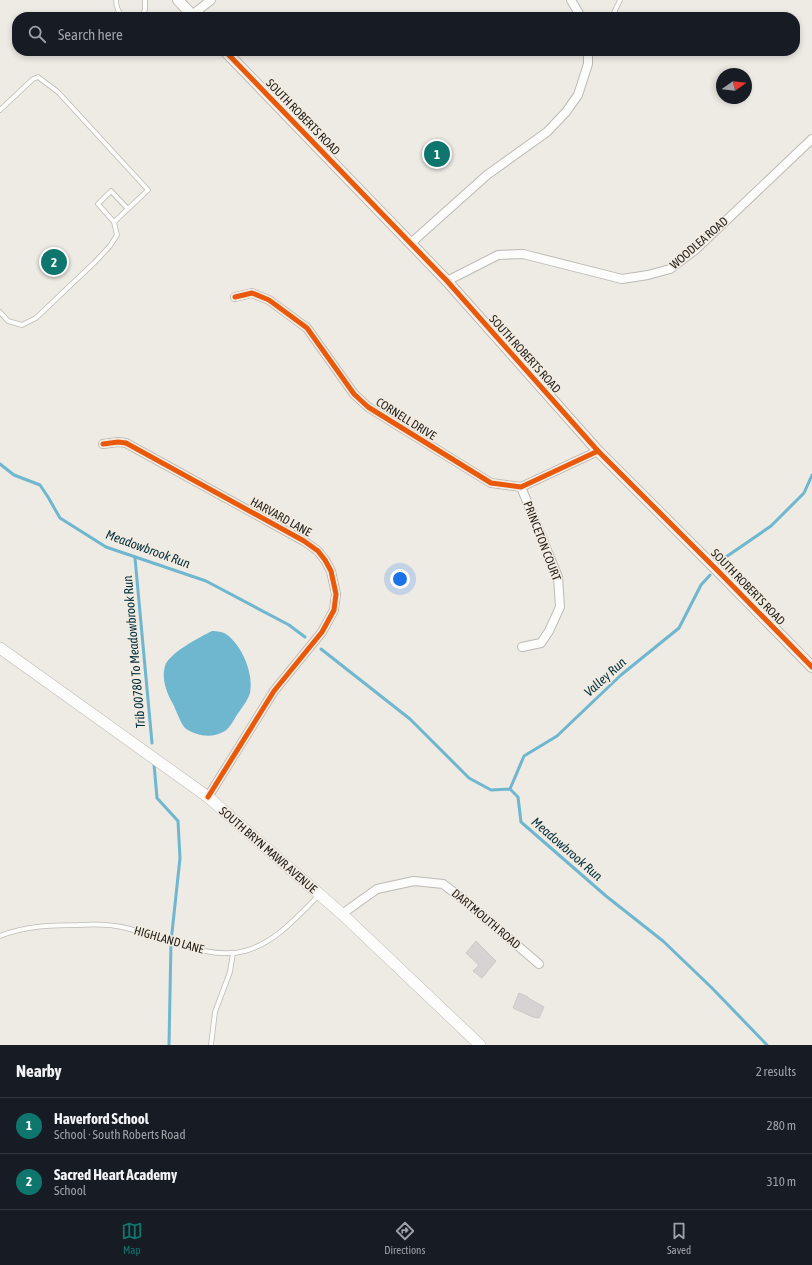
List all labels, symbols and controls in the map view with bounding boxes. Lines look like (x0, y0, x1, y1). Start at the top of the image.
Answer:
search box (12, 12, 800, 56)
icon: search (26, 23, 48, 45)
text: Search here (58, 26, 123, 43)
north arrow (716, 68, 752, 104)
street label: SOUTH ROBERTS ROAD (263, 76, 343, 158)
pin: 1 (424, 139, 450, 169)
street label: WOODLEA ROAD (667, 214, 731, 272)
pin: 2 (41, 247, 67, 277)
street label: SOUTH ROBERTS ROAD (486, 312, 564, 396)
street label: CORNELL DRIVE (373, 395, 439, 443)
street label: HARVARD LANE (248, 495, 314, 539)
street label: PRINCETON COURT (520, 499, 564, 583)
water label: Meadowbrook Run (104, 527, 193, 571)
street label: SOUTH ROBERTS ROAD (708, 546, 788, 628)
your location (390, 569, 410, 589)
water label: Trib 00780 To Meadowbrook Run (120, 574, 148, 729)
water label: Valley Run (581, 654, 629, 700)
street label: SOUTH BRYN MAWR AVENUE (216, 804, 320, 896)
water label: Meadowbrook Run (529, 814, 606, 884)
street label: DARTMOUTH ROAD (449, 886, 523, 952)
street label: HIGHLAND LANE (132, 923, 206, 957)
text: Nearby (16, 1061, 62, 1081)
text: 2 results (756, 1064, 796, 1079)
text: Haverford School (54, 1110, 149, 1127)
text: 1 (26, 1118, 32, 1133)
text: 280 m (767, 1118, 796, 1133)
text: School · South Roberts Road (54, 1127, 186, 1142)
text: Sacred Heart Academy (54, 1166, 177, 1183)
text: 2 (26, 1174, 32, 1189)
text: 310 m (767, 1174, 796, 1189)
text: School (54, 1183, 86, 1198)
tab: Map (121, 1220, 143, 1256)
tab: Directions (384, 1220, 425, 1256)
tab: Saved (667, 1220, 691, 1256)

